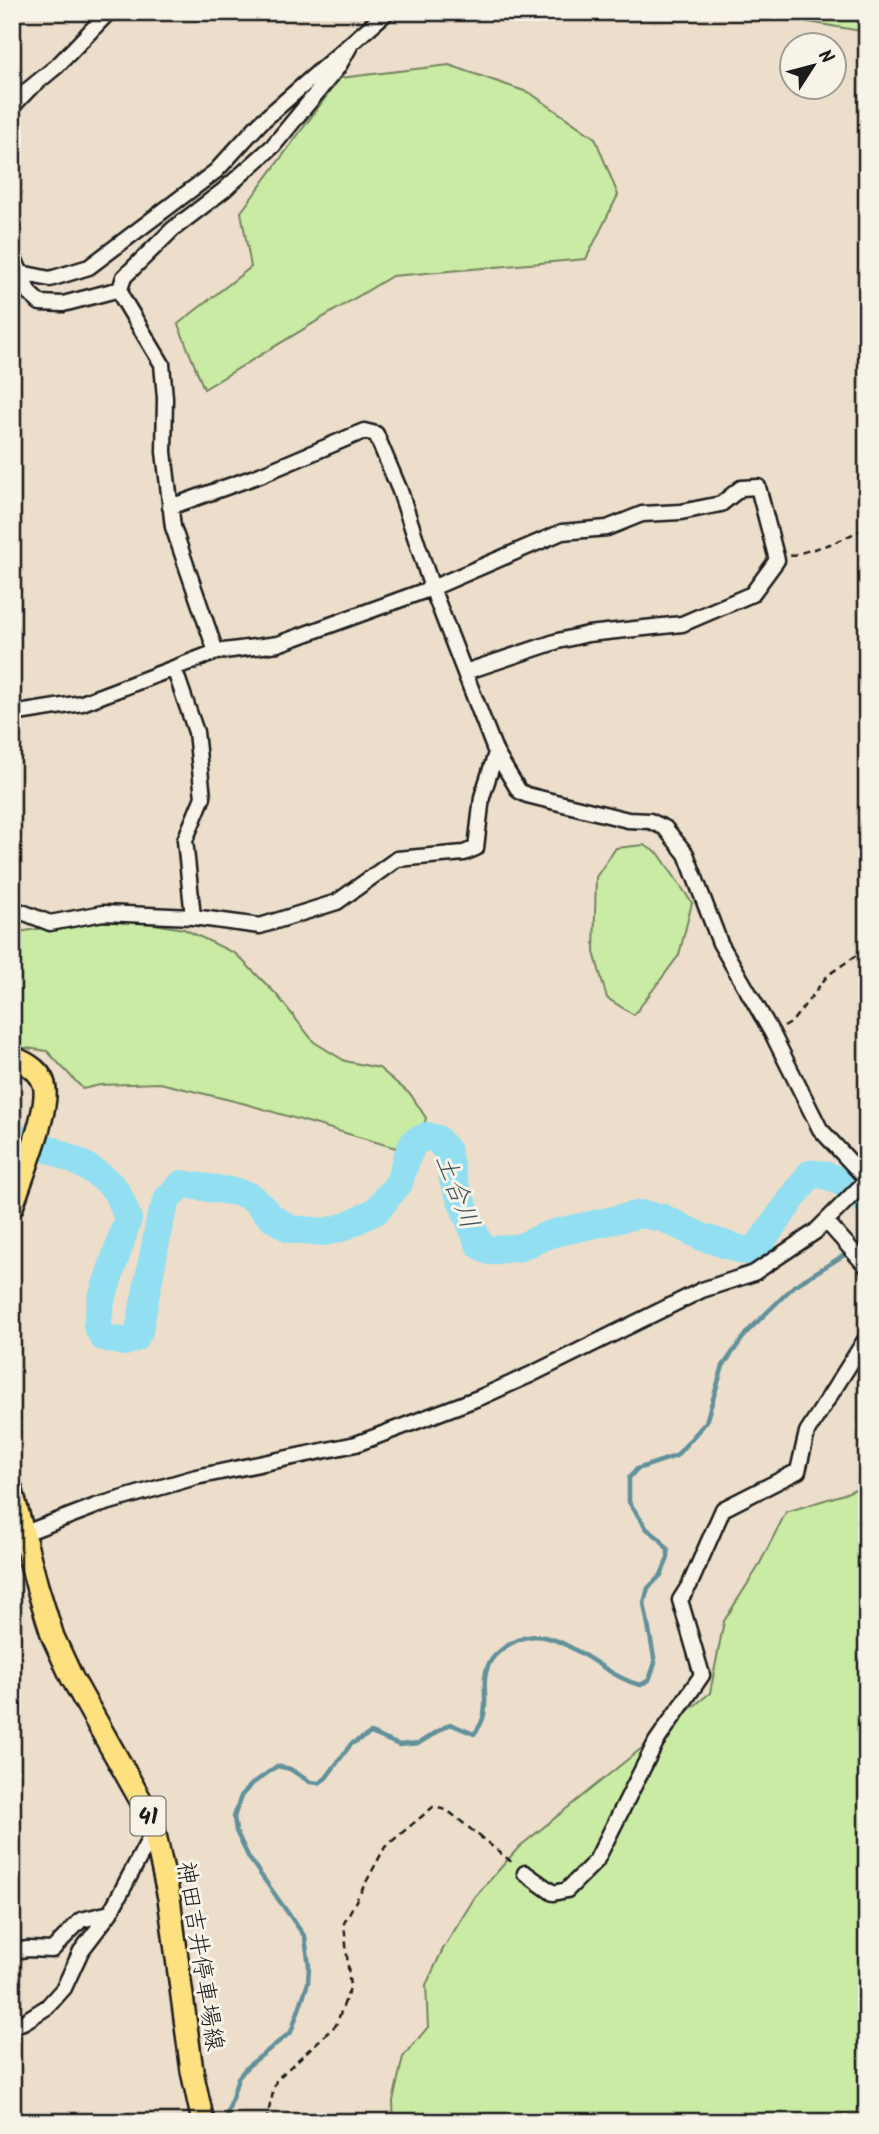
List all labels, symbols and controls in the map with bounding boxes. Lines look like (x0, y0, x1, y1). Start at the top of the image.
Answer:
north arrow (778, 32, 848, 102)
text: N (809, 44, 841, 71)
water label: 土合川 (423, 1148, 490, 1236)
road number: 41 (130, 1797, 166, 1836)
street label: 神田吉井停車場線 (165, 1858, 234, 2054)

